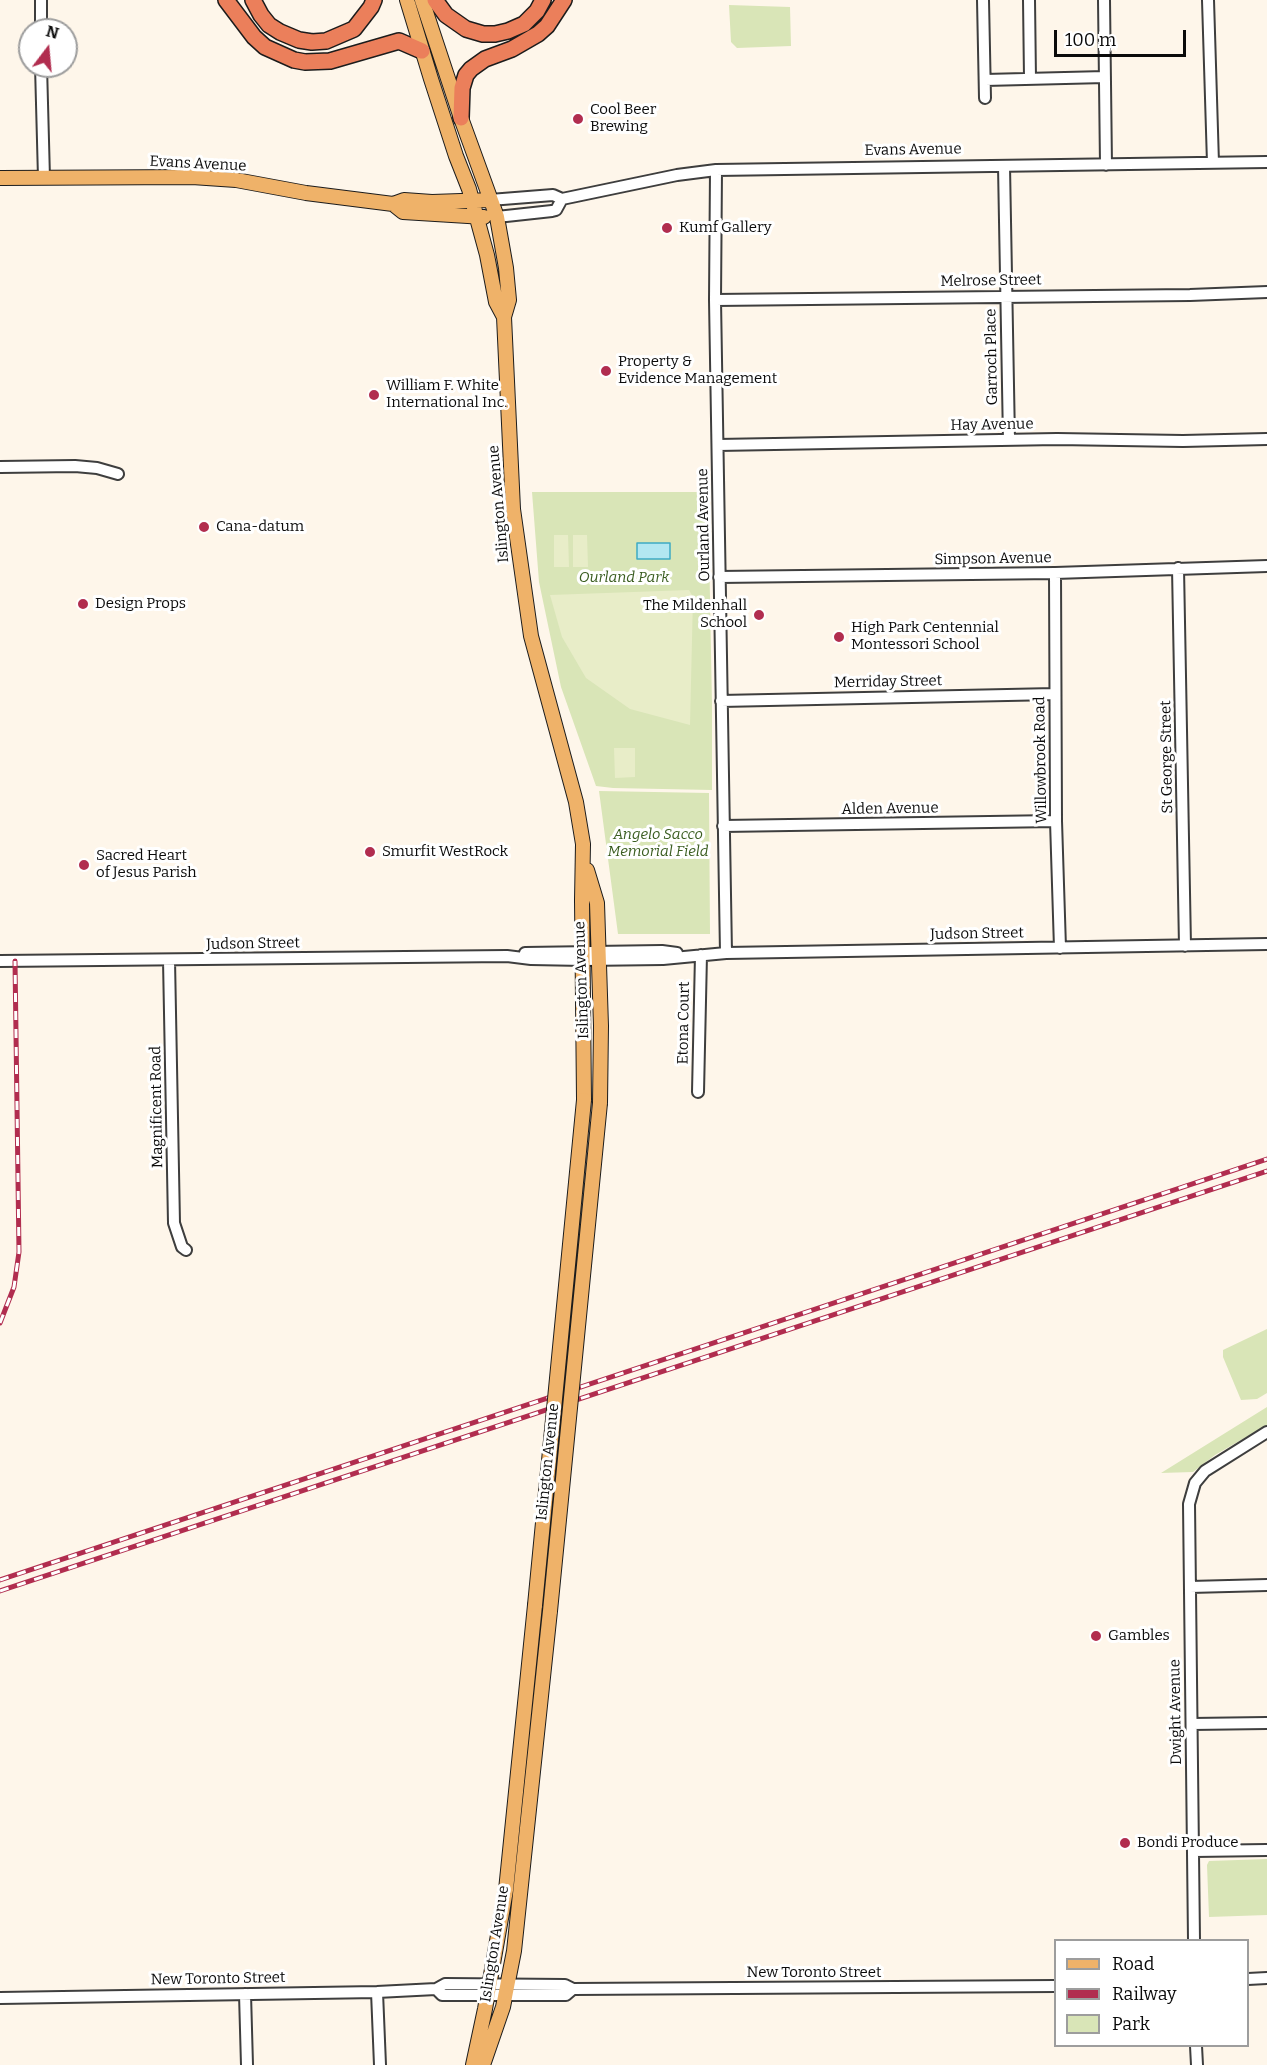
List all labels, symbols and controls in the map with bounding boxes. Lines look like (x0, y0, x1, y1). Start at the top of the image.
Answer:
north arrow (18, 18, 78, 78)
scale bar (1057, 18, 1189, 56)
text: N (44, 21, 61, 43)
text: 100 m (1065, 29, 1116, 51)
place label: Cool Beer Brewing (590, 101, 656, 136)
marker: Cool Beer Brewing (571, 112, 585, 126)
street label: Evans Avenue (864, 140, 962, 160)
street label: Evans Avenue (149, 152, 247, 176)
place label: Kumf Gallery (679, 219, 772, 237)
marker: Kumf Gallery (660, 221, 674, 235)
street label: Melrose Street (940, 271, 1042, 291)
street label: Garroch Place (982, 308, 1002, 406)
place label: Property & Evidence Management (618, 353, 777, 388)
marker: Property & Evidence Management (599, 364, 613, 378)
place label: William F. White International Inc. (386, 377, 508, 412)
marker: William F. White International Inc. (367, 388, 381, 402)
street label: Hay Avenue (950, 415, 1034, 435)
street label: Islington Avenue (485, 445, 513, 563)
street label: Ourland Avenue (694, 468, 714, 582)
place label: Cana-datum (216, 518, 304, 536)
marker: Cana-datum (197, 520, 211, 534)
street label: Simpson Avenue (934, 549, 1052, 569)
park label: Ourland Park (579, 569, 669, 587)
place label: Design Props (95, 595, 186, 613)
marker: Design Props (76, 597, 90, 611)
place label: The Mildenhall School (643, 597, 747, 632)
marker: The Mildenhall School (752, 608, 766, 622)
place label: High Park Centennial Montessori School (851, 619, 999, 654)
marker: High Park Centennial Montessori School (832, 630, 846, 644)
street label: Merriday Street (834, 672, 942, 692)
street label: Willowbrook Road (1031, 696, 1051, 824)
street label: St George Street (1157, 700, 1177, 814)
street label: Alden Avenue (841, 799, 939, 819)
park label: Angelo Sacco Memorial Field (607, 826, 709, 861)
place label: Smurfit WestRock (382, 843, 508, 861)
marker: Smurfit WestRock (363, 845, 377, 859)
place label: Sacred Heart of Jesus Parish (96, 847, 197, 882)
marker: Sacred Heart of Jesus Parish (77, 858, 91, 872)
street label: Islington Avenue (571, 921, 593, 1039)
street label: Judson Street (930, 924, 1024, 944)
street label: Judson Street (206, 934, 300, 954)
street label: Etona Court (674, 981, 694, 1065)
street label: Magnificent Road (147, 1046, 167, 1168)
street label: Islington Avenue (533, 1402, 563, 1522)
place label: Gambles (1108, 1627, 1170, 1645)
marker: Gambles (1089, 1629, 1103, 1643)
street label: Dwight Avenue (1166, 1659, 1186, 1765)
place label: Bondi Produce (1137, 1834, 1238, 1852)
marker: Bondi Produce (1118, 1836, 1132, 1850)
street label: Islington Avenue (477, 1884, 513, 2004)
legend (1054, 1939, 1249, 2047)
text: Road (1112, 1953, 1154, 1975)
street label: New Toronto Street (747, 1964, 881, 1982)
street label: New Toronto Street (150, 1969, 286, 1989)
text: Railway (1112, 1983, 1176, 2005)
text: Park (1112, 2013, 1150, 2035)

